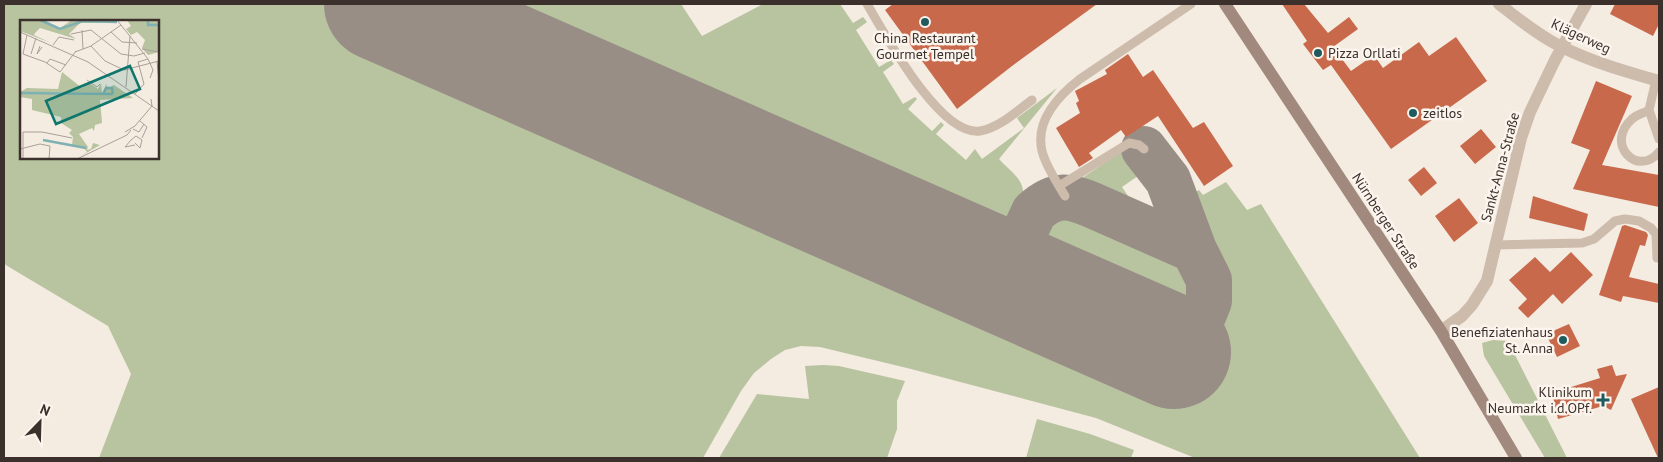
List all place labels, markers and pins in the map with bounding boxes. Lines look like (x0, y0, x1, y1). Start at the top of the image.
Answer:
marker: China Restaurant Gourmet Tempel (919, 16, 931, 28)
place label: China Restaurant Gourmet Tempel (874, 29, 976, 63)
place label: Pizza Orllati (1328, 44, 1401, 62)
marker: Pizza Orllati (1312, 47, 1324, 59)
place label: zeitlos (1423, 104, 1462, 122)
marker: zeitlos (1407, 107, 1419, 119)
place label: Benefiziatenhaus St. Anna (1451, 323, 1553, 357)
marker: Benefiziatenhaus St. Anna (1557, 334, 1569, 346)
place label: Klinikum Neumarkt i.d.OPf. (1488, 383, 1592, 417)
marker: Klinikum Neumarkt i.d.OPf. (1596, 393, 1610, 407)

